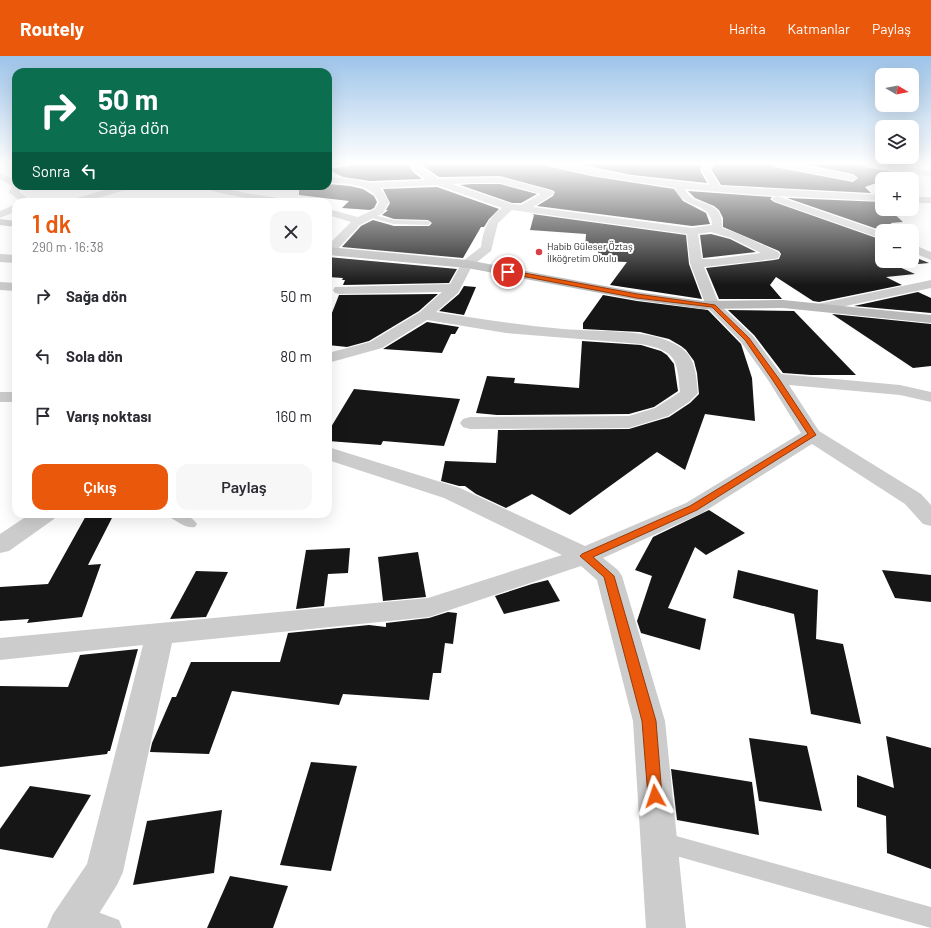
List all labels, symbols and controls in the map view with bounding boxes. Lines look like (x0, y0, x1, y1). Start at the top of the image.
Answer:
text: Routely (20, 17, 84, 40)
text: Harita (729, 20, 766, 37)
text: Katmanlar (788, 20, 850, 37)
text: Paylaş (872, 20, 911, 37)
north arrow (875, 68, 919, 112)
map controls (875, 68, 919, 268)
text: 50 m (98, 82, 158, 116)
icon: right (32, 84, 84, 136)
text: Sağa dön (98, 116, 169, 138)
button: layers (875, 120, 919, 164)
icon: left (78, 160, 100, 182)
text: Sonra (32, 162, 70, 180)
button: + (875, 172, 919, 216)
text: 1 dk (32, 209, 71, 238)
button: close (270, 211, 312, 253)
button: − (875, 224, 919, 268)
text: 290 m · 16:38 (32, 239, 104, 255)
place label: Habib Güleser Öztaş İlköğretim Okulu (547, 240, 633, 264)
marker: Habib Güleser Öztaş İlköğretim Okulu (534, 247, 544, 257)
pin (491, 255, 525, 289)
icon: arrive (497, 261, 519, 283)
icon: right (32, 285, 54, 307)
text: Sağa dön (66, 287, 127, 305)
text: 50 m (280, 287, 312, 305)
icon: left (32, 345, 54, 367)
text: Sola dön (66, 347, 123, 365)
text: 80 m (280, 347, 312, 365)
icon: arrive (32, 405, 54, 427)
text: Varış noktası (66, 407, 151, 425)
text: 160 m (275, 407, 312, 425)
button: Çıkış (32, 464, 168, 510)
button: Paylaş (176, 464, 312, 510)
position arrow (634, 775, 676, 817)

